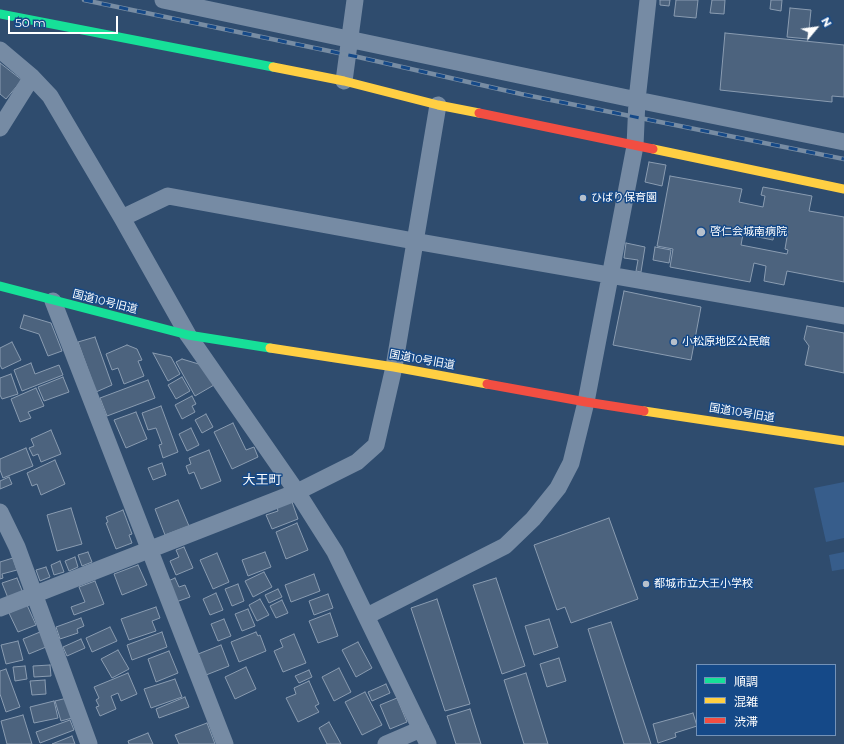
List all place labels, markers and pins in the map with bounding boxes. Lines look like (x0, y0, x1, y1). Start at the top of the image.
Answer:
place label: ひばり保育園 (591, 191, 657, 205)
marker: ひばり保育園 (578, 193, 588, 203)
place label: 啓仁会城南病院 (710, 225, 787, 239)
marker: 啓仁会城南病院 (695, 226, 707, 238)
place label: 小松原地区公民館 (682, 335, 770, 349)
marker: 小松原地区公民館 (669, 337, 679, 347)
place label: 都城市立大王小学校 (654, 577, 753, 591)
marker: 都城市立大王小学校 (641, 579, 651, 589)

